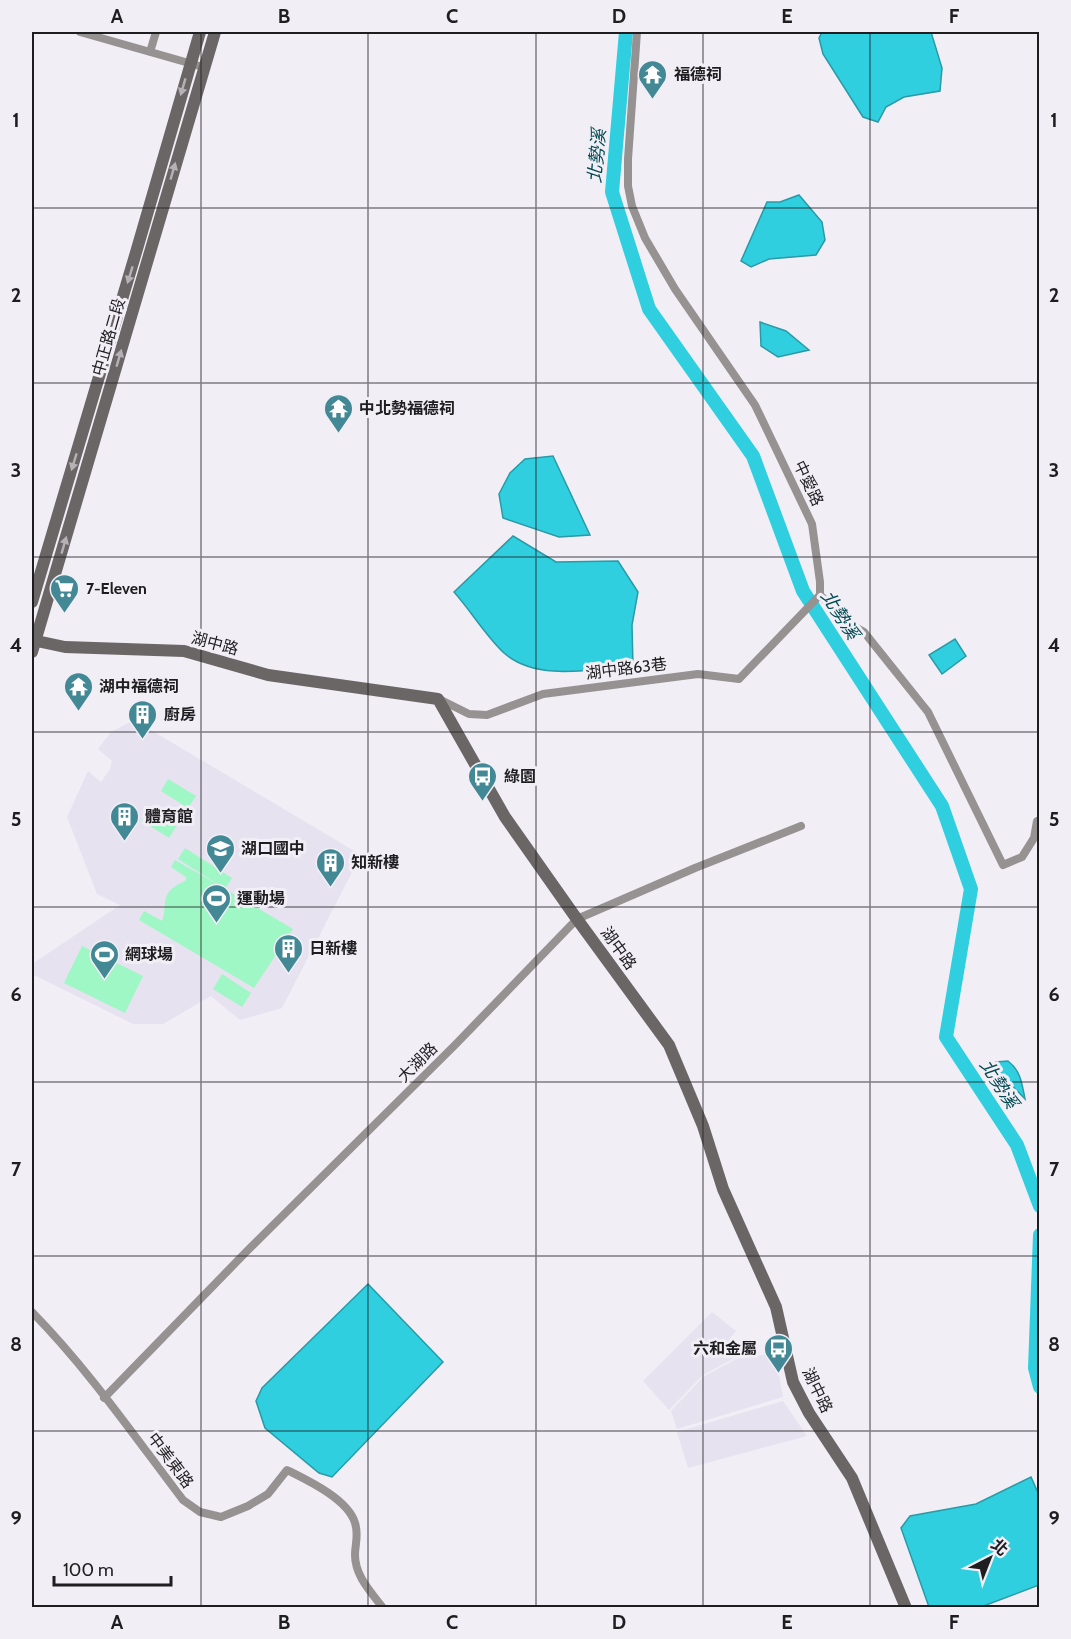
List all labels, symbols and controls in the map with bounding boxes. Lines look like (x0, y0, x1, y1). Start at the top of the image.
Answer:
text: A (111, 4, 124, 28)
text: B (278, 4, 290, 28)
text: C (446, 4, 458, 28)
text: D (612, 4, 626, 28)
text: E (781, 4, 793, 28)
text: F (949, 4, 960, 28)
temple icon: 福德祠 (637, 58, 669, 100)
place label: 福德祠 (674, 65, 722, 84)
one-way arrow (177, 78, 187, 97)
text: 1 (12, 108, 20, 132)
text: 1 (1050, 108, 1058, 132)
water label: 北勢溪 (584, 125, 611, 184)
one-way arrow (169, 162, 178, 180)
one-way arrow (125, 266, 134, 284)
text: 2 (11, 283, 21, 307)
text: 2 (1049, 283, 1059, 307)
street label: 中正路二段 (88, 296, 129, 378)
one-way arrow (115, 349, 124, 367)
temple icon: 中北勢福德祠 (322, 392, 354, 434)
place label: 中北勢福德祠 (359, 399, 455, 418)
one-way arrow (69, 453, 78, 471)
street label: 中愛路 (790, 457, 827, 509)
text: 3 (11, 458, 21, 482)
text: 3 (1049, 458, 1059, 482)
one-way arrow (60, 536, 69, 554)
supermarket icon: 7-Eleven (49, 572, 81, 614)
place label: 7-Eleven (86, 579, 147, 598)
water label: 北勢溪 (816, 586, 866, 646)
street label: 湖中路 (189, 628, 241, 659)
text: 4 (10, 633, 22, 657)
text: 4 (1048, 633, 1060, 657)
street label: 湖中路63巷 (584, 654, 668, 683)
temple icon: 湖中福德祠 (62, 670, 94, 712)
place label: 湖中福德祠 (99, 677, 179, 696)
building icon: 廚房 (127, 698, 159, 740)
place label: 廚房 (164, 705, 196, 724)
bus stop icon: 綠園 (467, 760, 499, 802)
place label: 綠園 (504, 767, 536, 786)
building icon: 體育館 (108, 800, 140, 842)
text: 5 (11, 807, 21, 831)
place label: 體育館 (145, 807, 193, 826)
text: 5 (1049, 807, 1059, 831)
school or university icon: 湖口國中 (204, 832, 236, 874)
place label: 湖口國中 (241, 839, 305, 858)
building icon: 知新樓 (314, 846, 346, 888)
place label: 知新樓 (351, 853, 399, 872)
sports icon: 運動場 (200, 882, 232, 924)
place label: 運動場 (237, 889, 285, 908)
street label: 湖中路 (597, 923, 640, 973)
building icon: 日新樓 (272, 932, 304, 974)
sports icon: 網球場 (88, 938, 120, 980)
place label: 日新樓 (309, 939, 357, 958)
place label: 網球場 (125, 945, 173, 964)
text: 6 (10, 982, 22, 1006)
text: 6 (1048, 982, 1060, 1006)
street label: 大湖路 (394, 1039, 441, 1086)
water label: 北勢溪 (975, 1055, 1025, 1115)
text: 7 (11, 1157, 22, 1181)
text: 7 (1049, 1157, 1060, 1181)
text: 8 (10, 1332, 22, 1356)
bus stop icon: 六和金屬 (762, 1332, 794, 1374)
text: 8 (1048, 1332, 1060, 1356)
place label: 六和金屬 (693, 1339, 757, 1358)
street label: 湖中路 (798, 1364, 837, 1416)
street label: 中美東路 (144, 1429, 197, 1492)
text: 9 (10, 1506, 22, 1530)
text: 9 (1048, 1506, 1060, 1530)
north arrow (960, 1528, 1020, 1588)
text: 北 (987, 1535, 1012, 1560)
scale bar (54, 1549, 171, 1587)
text: 100 m (63, 1559, 114, 1581)
text: A (111, 1610, 124, 1634)
text: B (278, 1610, 290, 1634)
text: C (446, 1610, 458, 1634)
text: D (612, 1610, 626, 1634)
text: E (781, 1610, 793, 1634)
text: F (949, 1610, 960, 1634)

